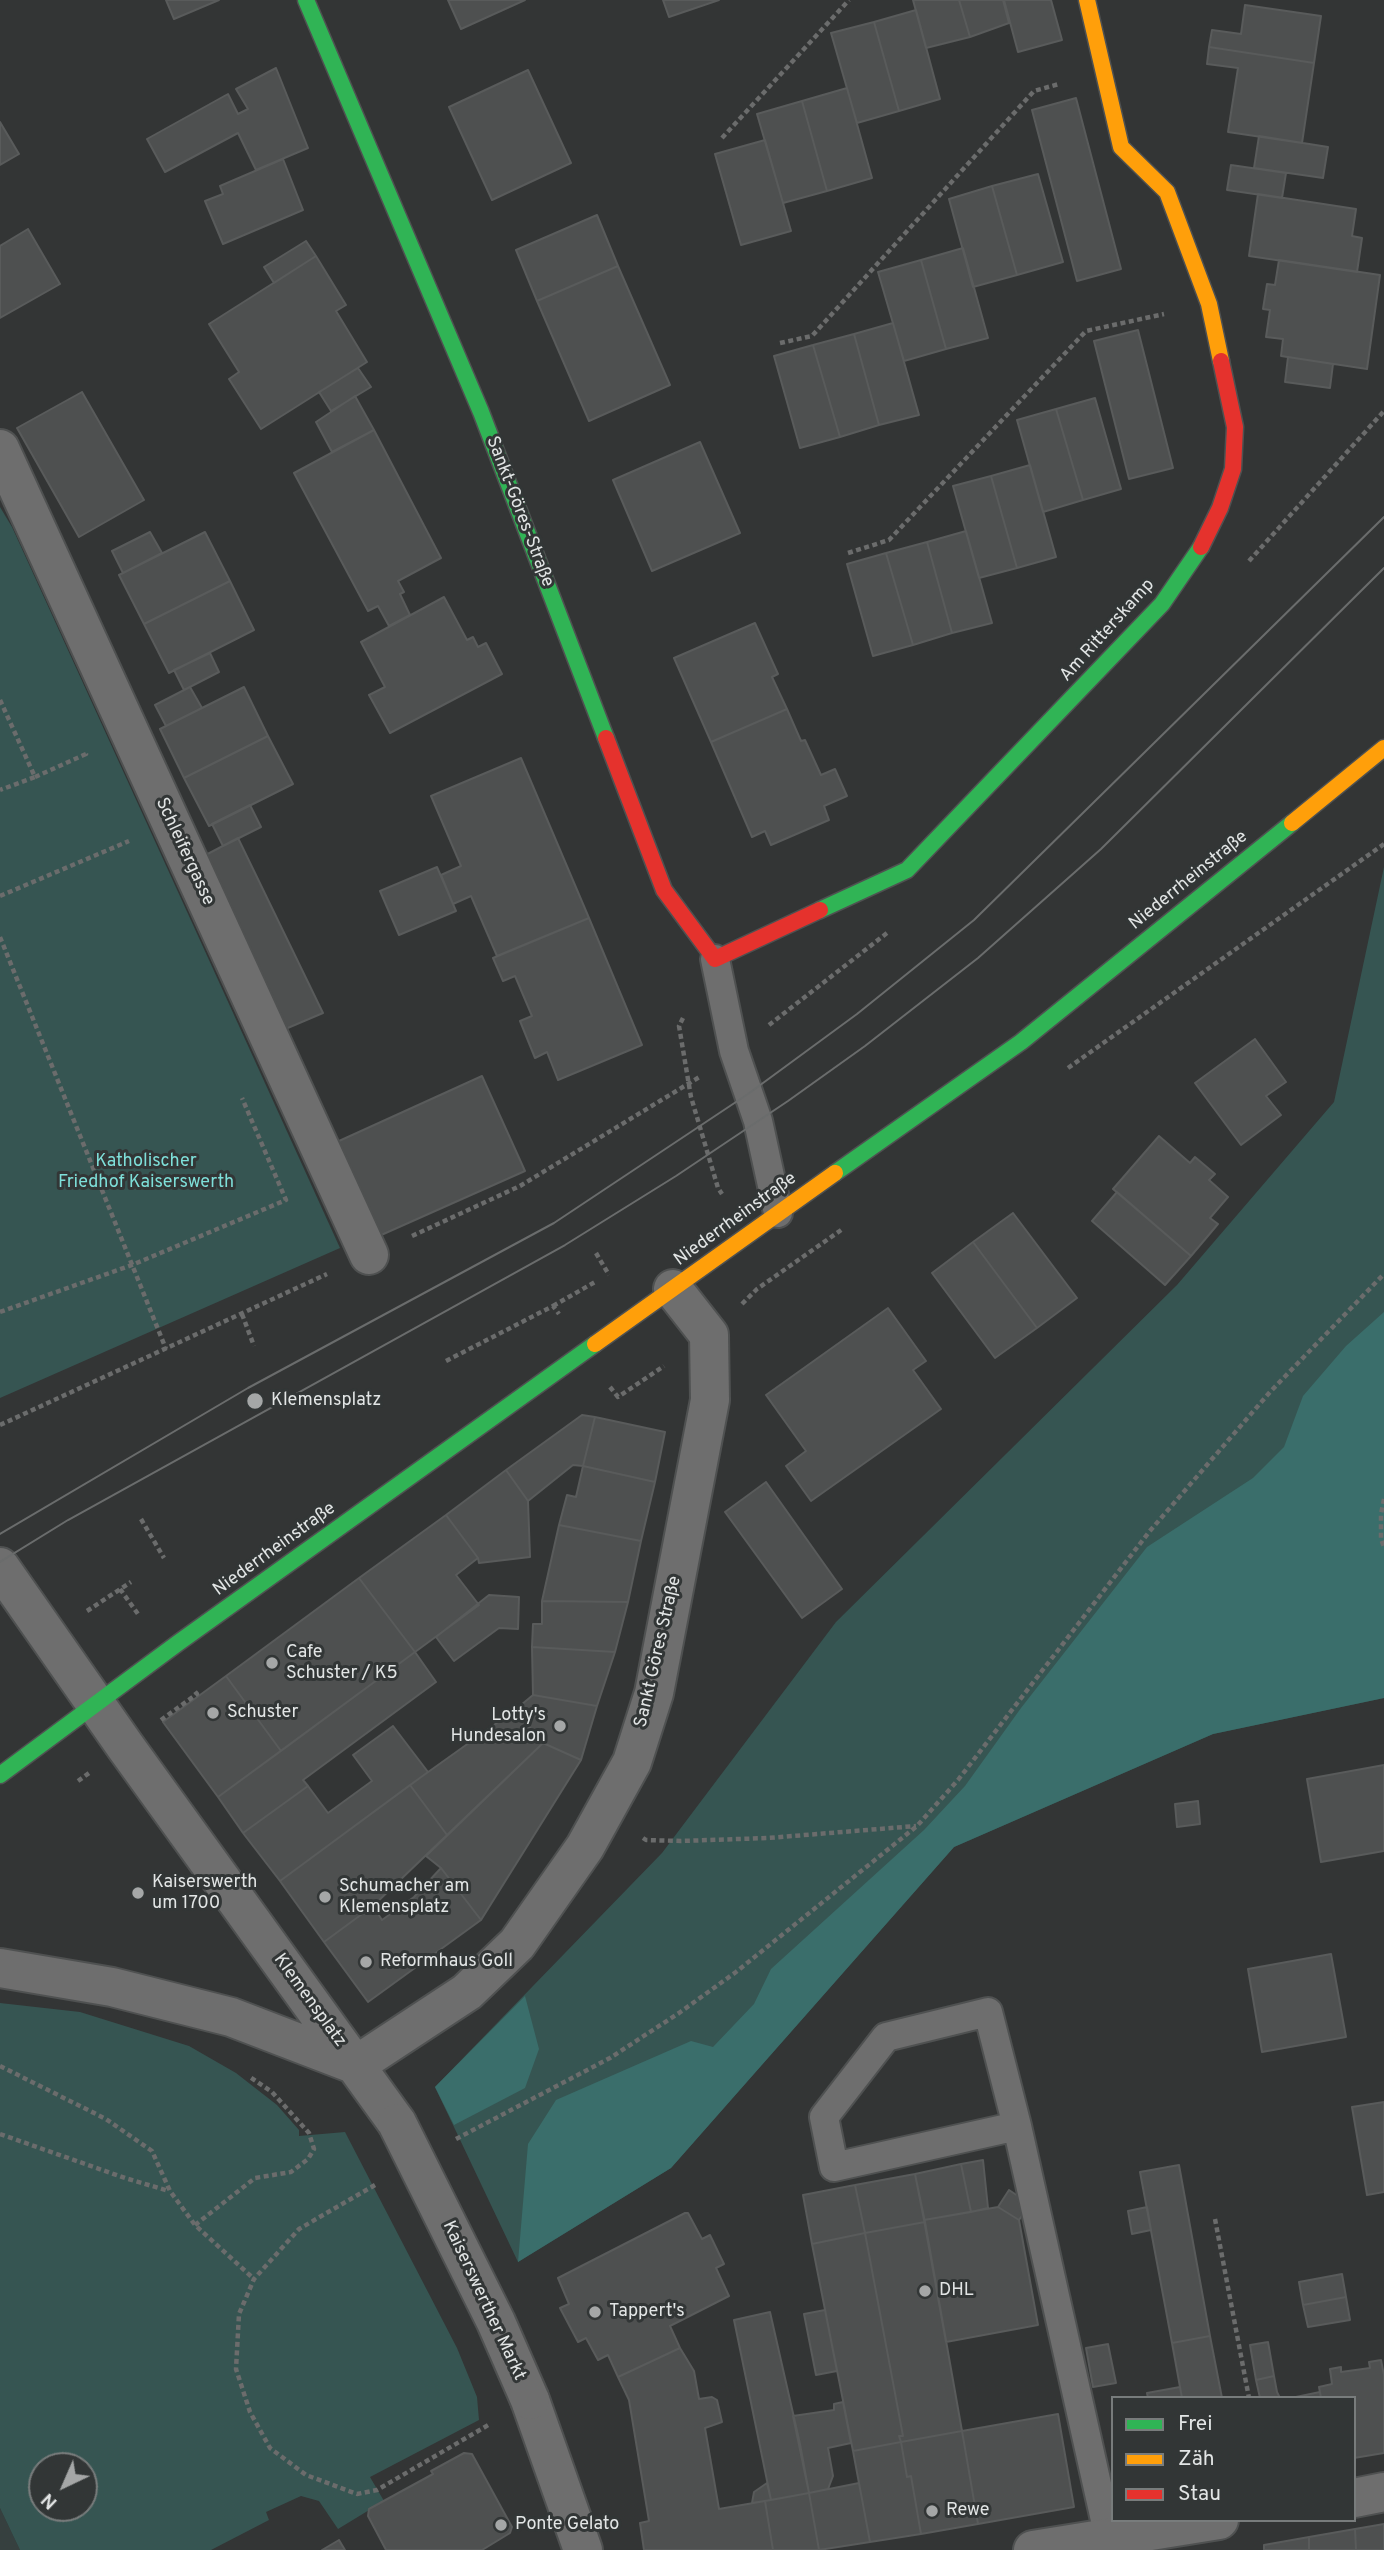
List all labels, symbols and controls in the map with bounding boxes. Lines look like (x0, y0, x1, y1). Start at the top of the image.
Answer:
street label: Sankt-Göres-Straße (480, 434, 558, 590)
street label: Am Ritterskamp (1056, 575, 1160, 687)
street label: Schleifergasse (150, 795, 218, 909)
street label: Niederrheinstraße (1125, 827, 1253, 935)
park label: Katholischer Friedhof Kaiserswerth (58, 1151, 234, 1194)
street label: Niederrheinstraße (671, 1168, 801, 1272)
place label: Klemensplatz (271, 1390, 381, 1412)
marker: Klemensplatz (245, 1391, 265, 1411)
street label: Niederrheinstraße (210, 1498, 340, 1602)
street label: Sankt Göres Straße (631, 1574, 687, 1730)
place label: Cafe Schuster / K5 (286, 1642, 398, 1684)
marker: Cafe Schuster / K5 (264, 1655, 280, 1671)
place label: Schuster (227, 1702, 298, 1724)
marker: Schuster (205, 1705, 221, 1721)
place label: Lotty's Hundesalon (451, 1705, 546, 1748)
marker: Lotty's Hundesalon (552, 1718, 568, 1734)
place label: Kaiserswerth um 1700 (152, 1872, 257, 1914)
place label: Schumacher am Klemensplatz (339, 1876, 469, 1918)
marker: Kaiserswerth um 1700 (130, 1885, 146, 1901)
marker: Schumacher am Klemensplatz (317, 1889, 333, 1905)
street label: Klemensplatz (268, 1950, 350, 2052)
place label: Reformhaus Goll (380, 1951, 513, 1973)
marker: Reformhaus Goll (358, 1954, 374, 1970)
street label: Kaiserswerther Markt (437, 2218, 529, 2384)
place label: DHL (939, 2280, 974, 2302)
marker: DHL (917, 2283, 933, 2299)
place label: Tappert's (609, 2301, 685, 2323)
marker: Tappert's (587, 2304, 603, 2320)
legend (1111, 2396, 1356, 2522)
text: Frei (1178, 2411, 1213, 2438)
text: Zäh (1178, 2446, 1215, 2473)
north arrow (28, 2452, 98, 2522)
text: Stau (1178, 2481, 1221, 2508)
text: N (37, 2487, 63, 2514)
place label: Rewe (946, 2500, 989, 2522)
marker: Rewe (924, 2503, 940, 2519)
place label: Ponte Gelato (515, 2514, 619, 2536)
marker: Ponte Gelato (493, 2517, 509, 2533)

